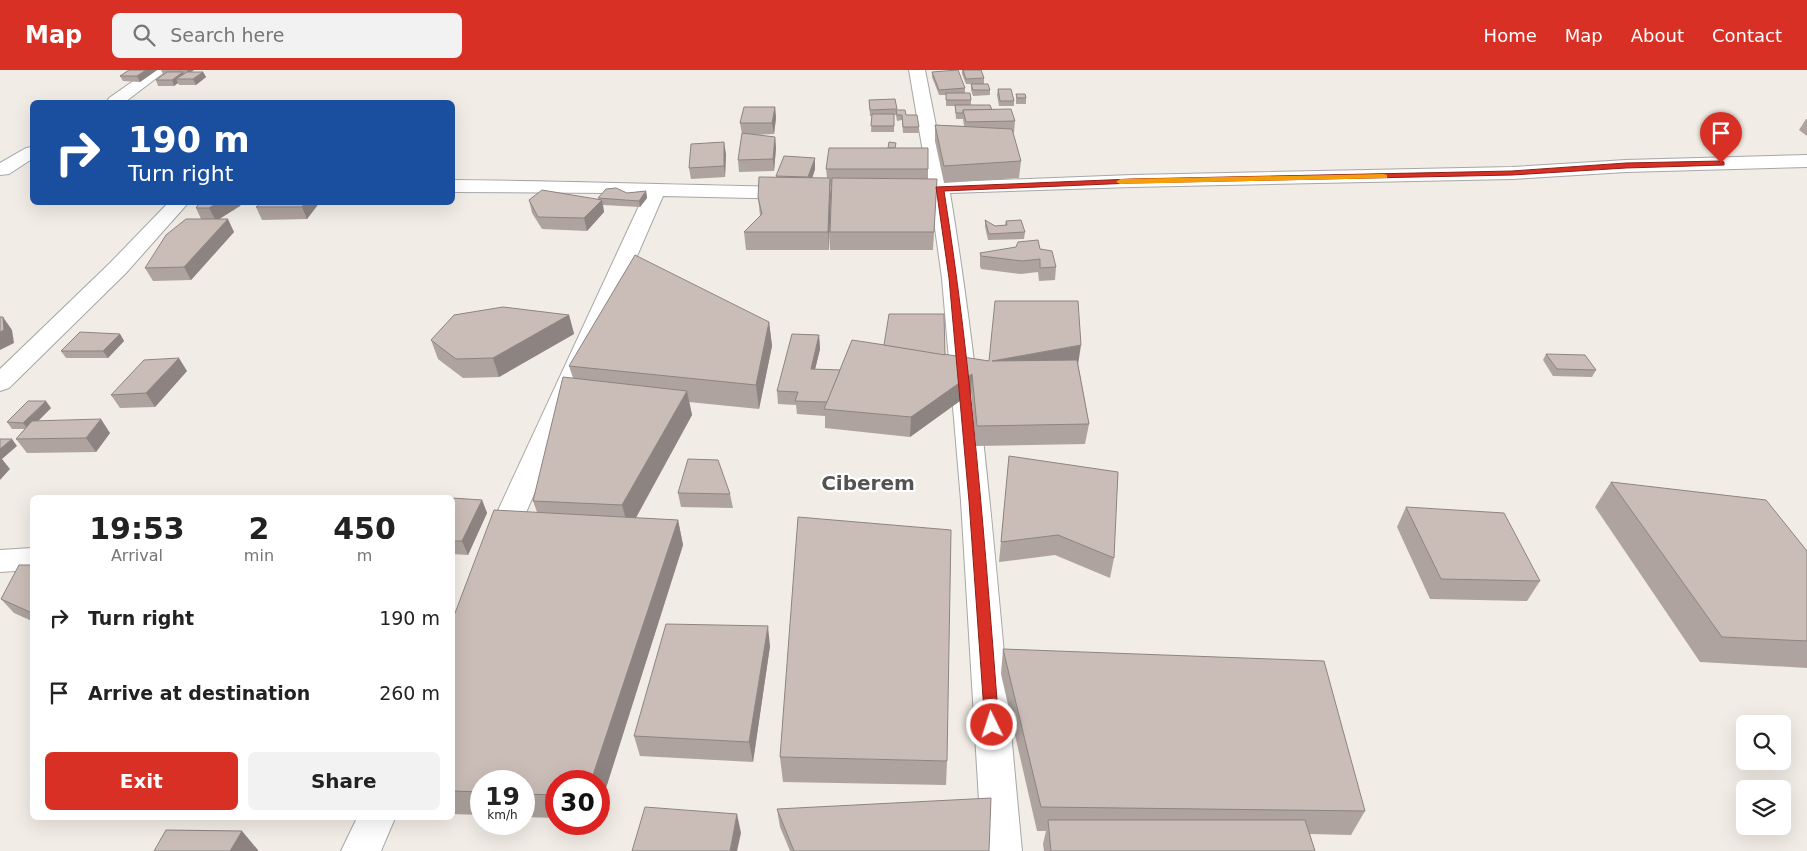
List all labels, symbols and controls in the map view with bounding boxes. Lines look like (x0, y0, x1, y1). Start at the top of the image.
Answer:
search box (112, 13, 462, 58)
text: Map (25, 21, 82, 49)
icon: search (130, 21, 158, 49)
text: Search here (170, 24, 284, 46)
text: Home (1484, 25, 1537, 46)
text: Map (1565, 25, 1603, 46)
text: About (1631, 25, 1684, 46)
text: Contact (1712, 25, 1782, 46)
pin (1700, 112, 1742, 163)
icon: arrive (1707, 119, 1735, 147)
icon: right (45, 120, 110, 185)
text: 190 m (128, 120, 250, 160)
text: Turn right (128, 161, 233, 186)
district label: Ciberem (821, 471, 915, 495)
text: 19:53 (89, 511, 185, 546)
text: 2 (248, 511, 269, 546)
text: 450 (333, 511, 396, 546)
text: Arrival (111, 546, 163, 565)
text: min (244, 546, 274, 565)
text: m (357, 546, 372, 565)
icon: right (45, 604, 73, 632)
text: Turn right (88, 607, 194, 629)
text: 190 m (379, 607, 440, 629)
icon: arrive (45, 679, 73, 707)
text: Arrive at destination (88, 682, 310, 704)
text: 260 m (379, 682, 440, 704)
position arrow (965, 698, 1017, 750)
map controls (1736, 715, 1791, 835)
button: search (1736, 715, 1791, 770)
button: Exit (45, 752, 238, 810)
button: Share (248, 752, 440, 810)
speed limit sign: 30 (545, 770, 610, 835)
button: layers (1736, 780, 1791, 835)
text: 19 (485, 782, 520, 811)
text: km/h (487, 808, 518, 822)

